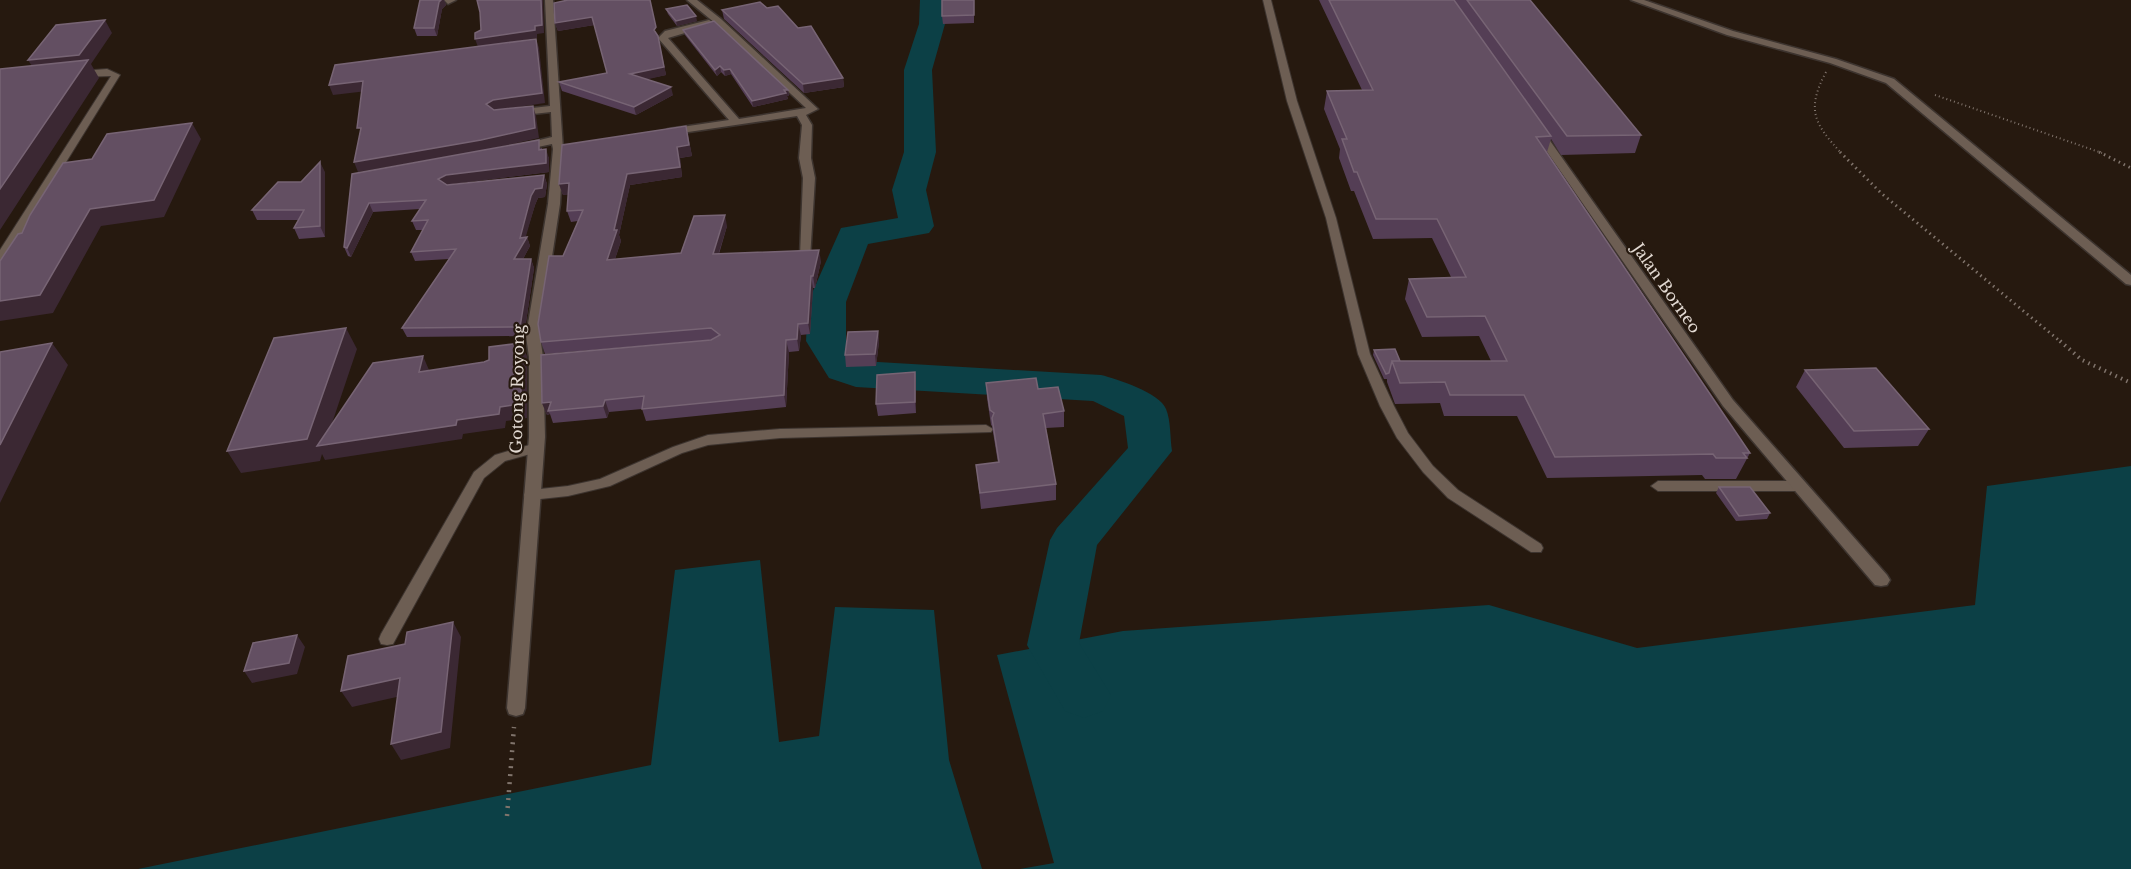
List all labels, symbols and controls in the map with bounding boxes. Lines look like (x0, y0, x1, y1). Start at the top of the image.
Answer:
street label: Jalan Borneo (1627, 237, 1705, 337)
street label: Gotong Royong (506, 324, 528, 454)

